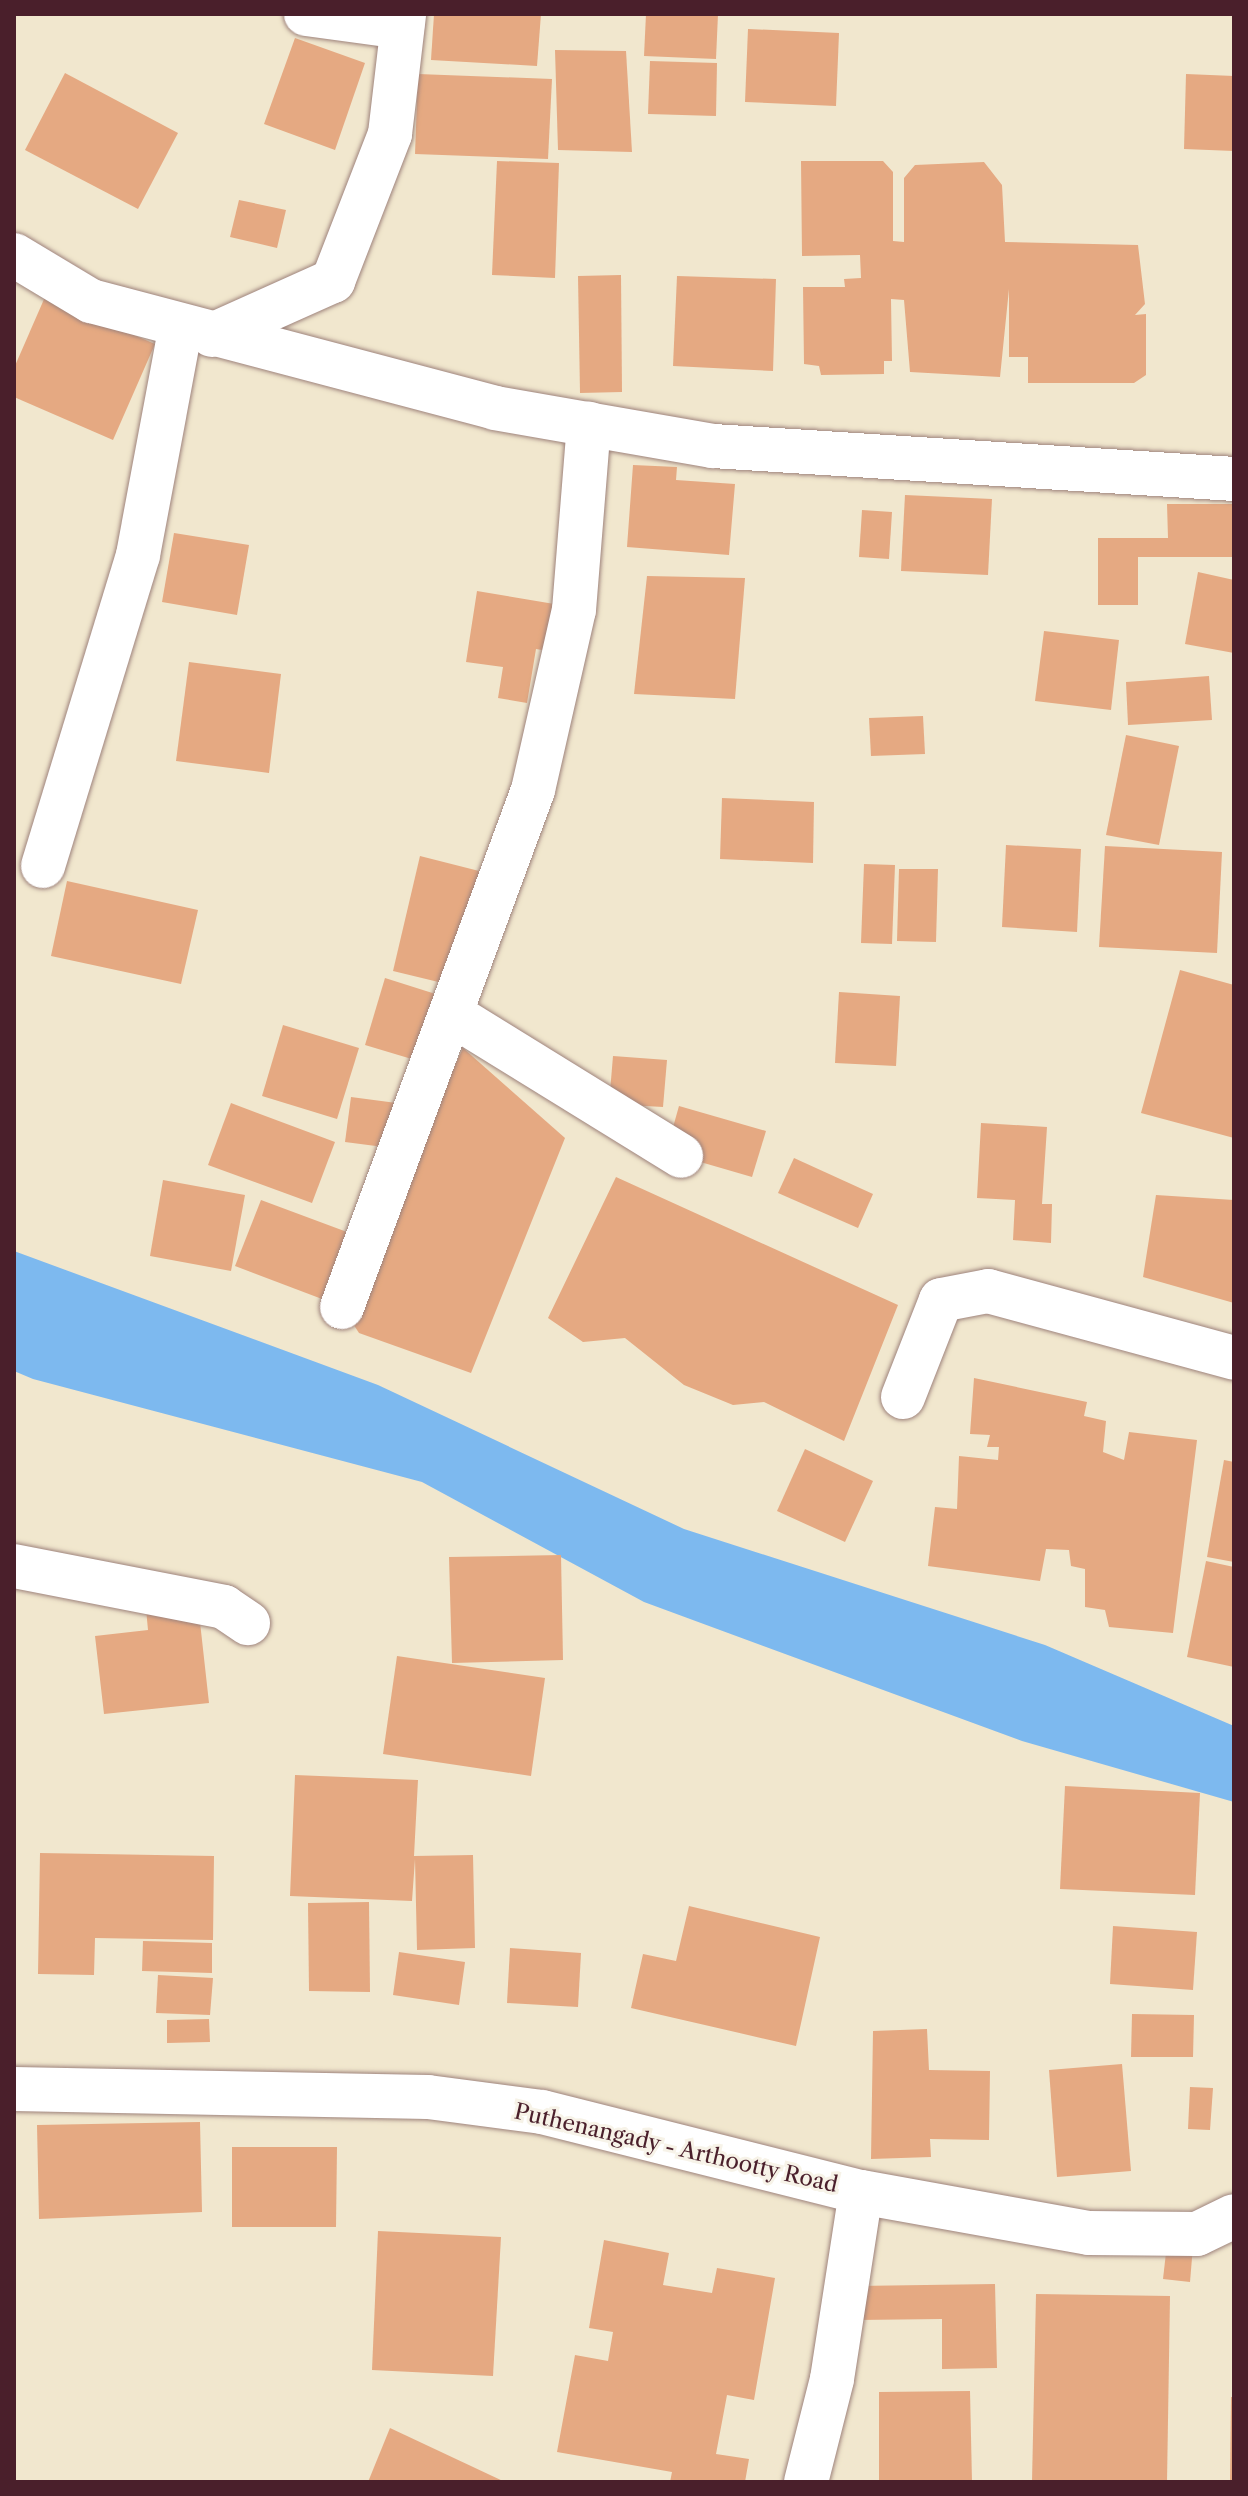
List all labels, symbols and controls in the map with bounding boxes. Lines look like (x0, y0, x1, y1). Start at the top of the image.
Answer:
street label: Puthenangady - Arthootty Road (510, 2098, 842, 2198)

